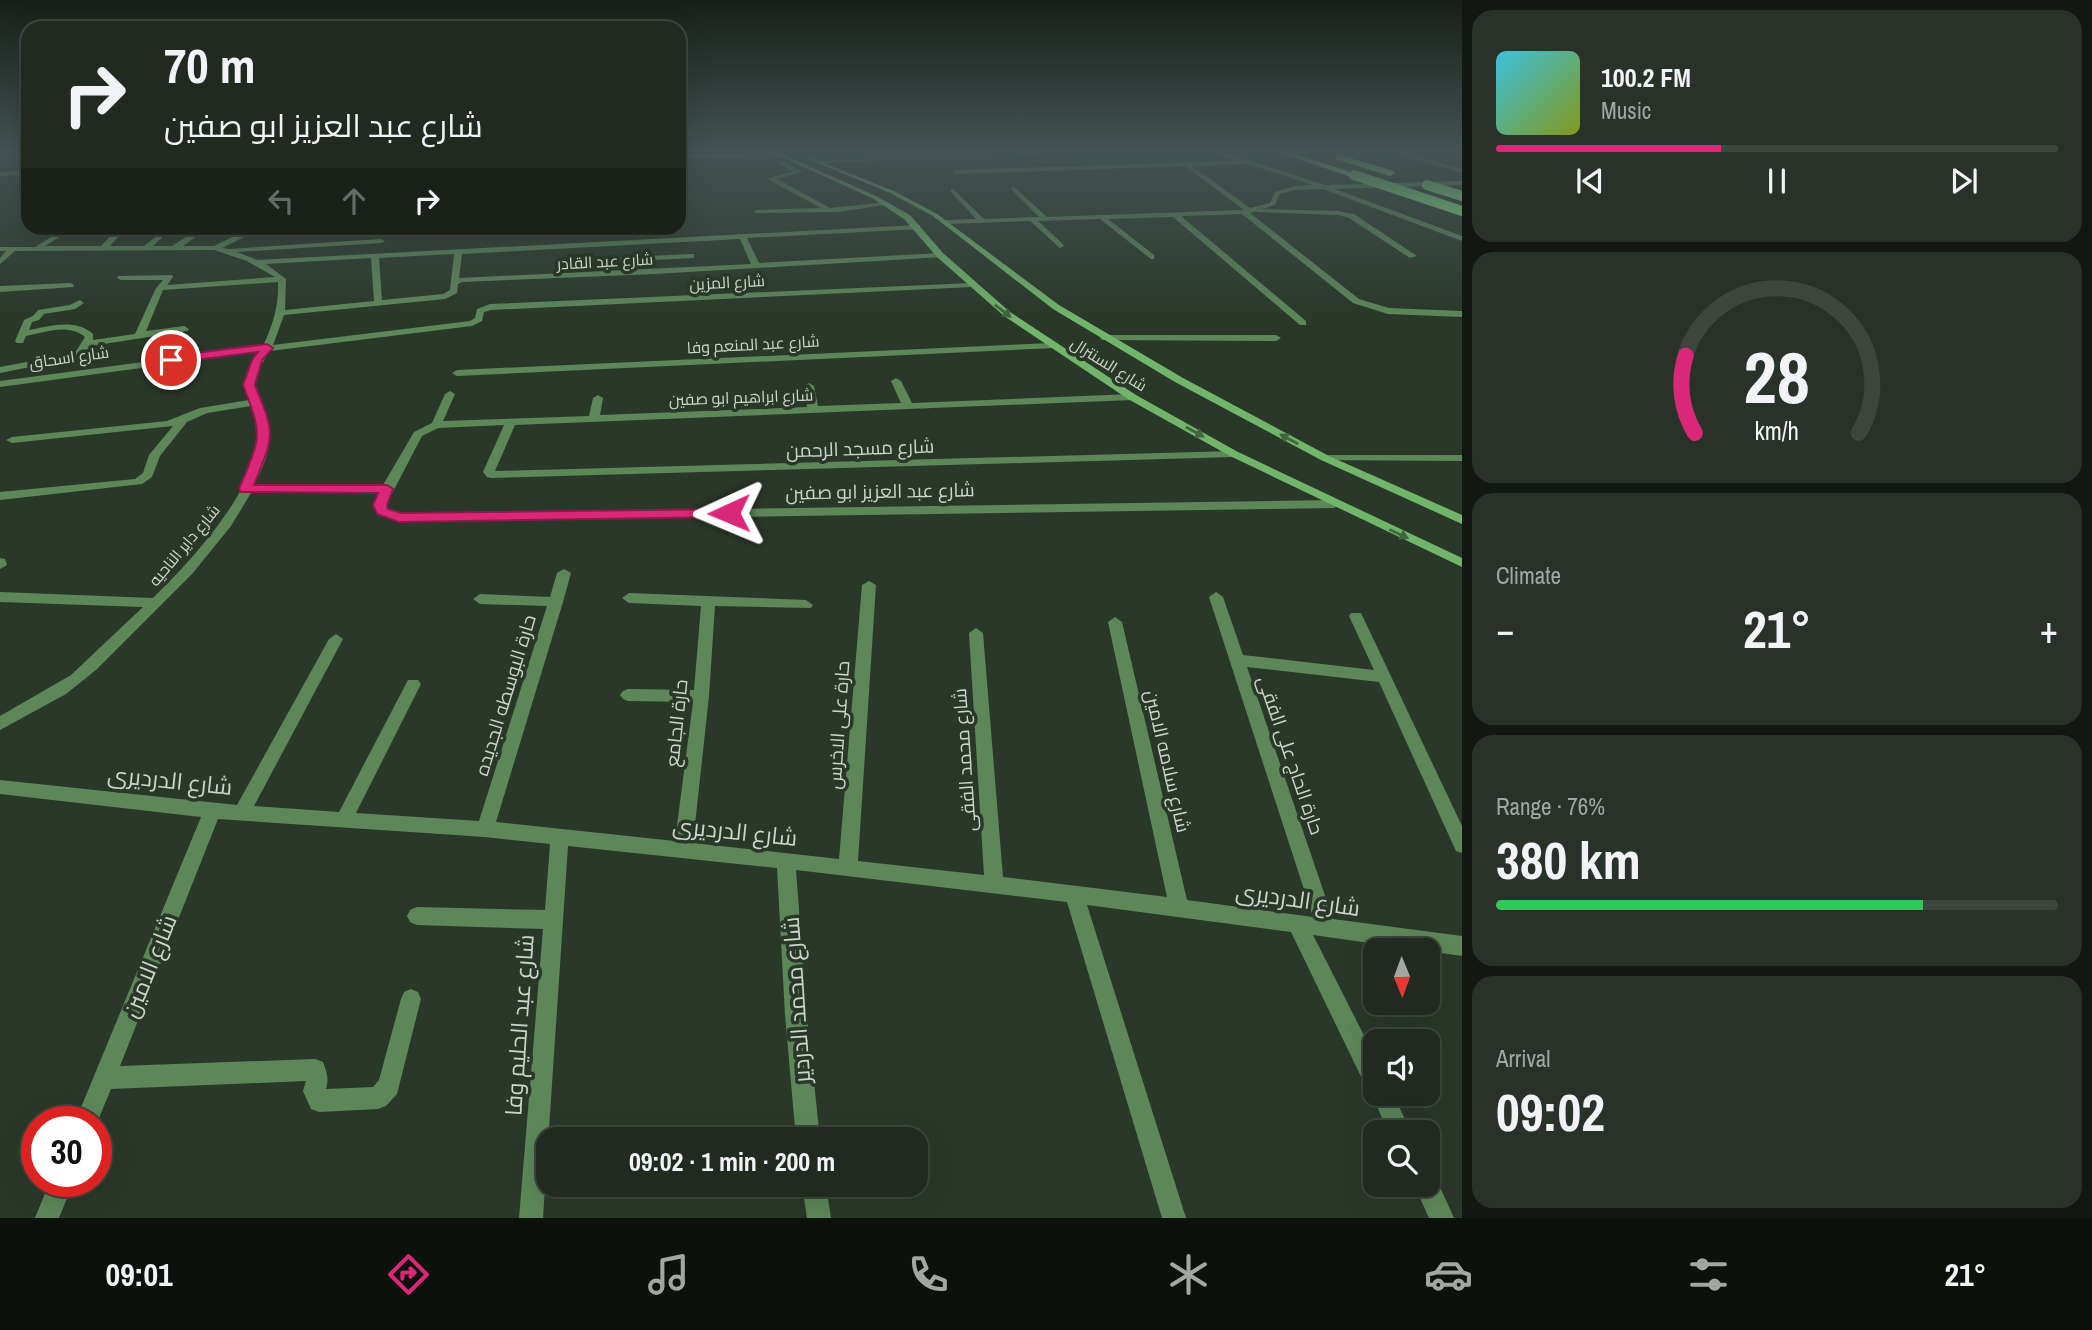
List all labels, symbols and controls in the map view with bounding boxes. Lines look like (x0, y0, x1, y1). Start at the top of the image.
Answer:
text: 70 m (164, 32, 256, 98)
icon: right (49, 49, 140, 140)
text: 100.2 FM (1601, 60, 1691, 95)
text: Music (1601, 95, 1651, 126)
text: شارع عبد العزيز ابو صفين (164, 104, 483, 147)
icon: previous (1571, 162, 1609, 200)
icon: pause (1758, 162, 1796, 200)
icon: next (1945, 162, 1983, 200)
icon: left (262, 182, 300, 220)
icon: ahead (335, 182, 373, 220)
icon: right (408, 182, 446, 220)
street label: شارع عبد القادر (555, 247, 654, 276)
street label: شارع المزين (689, 269, 765, 296)
one-way arrow (994, 303, 1012, 318)
text: 28 (1744, 329, 1810, 427)
pin (141, 330, 201, 390)
street label: شارع عبد المنعم وفا (686, 330, 820, 359)
street label: شارع السنترال (1066, 332, 1151, 397)
street label: شارع اسحاق (28, 341, 110, 374)
icon: arrive (152, 341, 190, 379)
street label: شارع ابراهيم ابو صفين (668, 383, 814, 412)
text: km/h (1755, 414, 1799, 448)
one-way arrow (1186, 426, 1205, 438)
street label: شارع مسجد الرحمن (785, 432, 935, 465)
one-way arrow (1279, 433, 1299, 445)
position arrow (692, 476, 766, 550)
street label: شارع عبد العزيز ابو صفين (785, 476, 975, 507)
street label: شارع داير الناحيه (143, 499, 225, 591)
one-way arrow (1389, 528, 1409, 540)
text: Climate (1496, 560, 1561, 591)
text: 21° (1743, 594, 1811, 664)
text: − (1496, 604, 1514, 655)
text: + (2040, 604, 2058, 655)
street label: حارة البوسطه الجديده (468, 611, 542, 779)
street label: حارة على الاخرس (821, 660, 855, 790)
street label: حارة الحاج على الفقى (1251, 672, 1330, 838)
street label: حارة الجامع (658, 678, 695, 768)
street label: شارع محمد الفقى (946, 687, 983, 832)
street label: شارع سلامه الامين (1138, 687, 1197, 835)
street label: شارع الدرديرى (106, 758, 234, 803)
text: Range · 76% (1496, 791, 1605, 822)
street label: شارع الدرديرى (671, 809, 799, 854)
text: 380 km (1496, 825, 1641, 895)
street label: شارع الدرديرى (1234, 875, 1362, 924)
street label: شارع الامين (114, 910, 185, 1022)
street label: شارع محمد الدردير (775, 916, 818, 1086)
street label: شارع عبد الحليم وفا (497, 933, 542, 1117)
north arrow (1363, 938, 1440, 1015)
map controls (1363, 938, 1440, 1197)
button: sound (1363, 1029, 1440, 1106)
text: Arrival (1496, 1043, 1551, 1074)
text: 09:02 (1496, 1077, 1605, 1147)
speed limit sign: 30 (21, 1106, 112, 1197)
button: search (1363, 1120, 1440, 1197)
text: 09:02 · 1 min · 200 m (629, 1144, 835, 1179)
icon: directions (384, 1250, 433, 1299)
icon: music (644, 1250, 693, 1299)
icon: phone (904, 1250, 953, 1299)
icon: climate (1164, 1250, 1213, 1299)
icon: car (1424, 1250, 1473, 1299)
icon: filters (1684, 1250, 1733, 1299)
text: 09:01 (106, 1253, 173, 1296)
text: 21° (1944, 1253, 1986, 1296)

